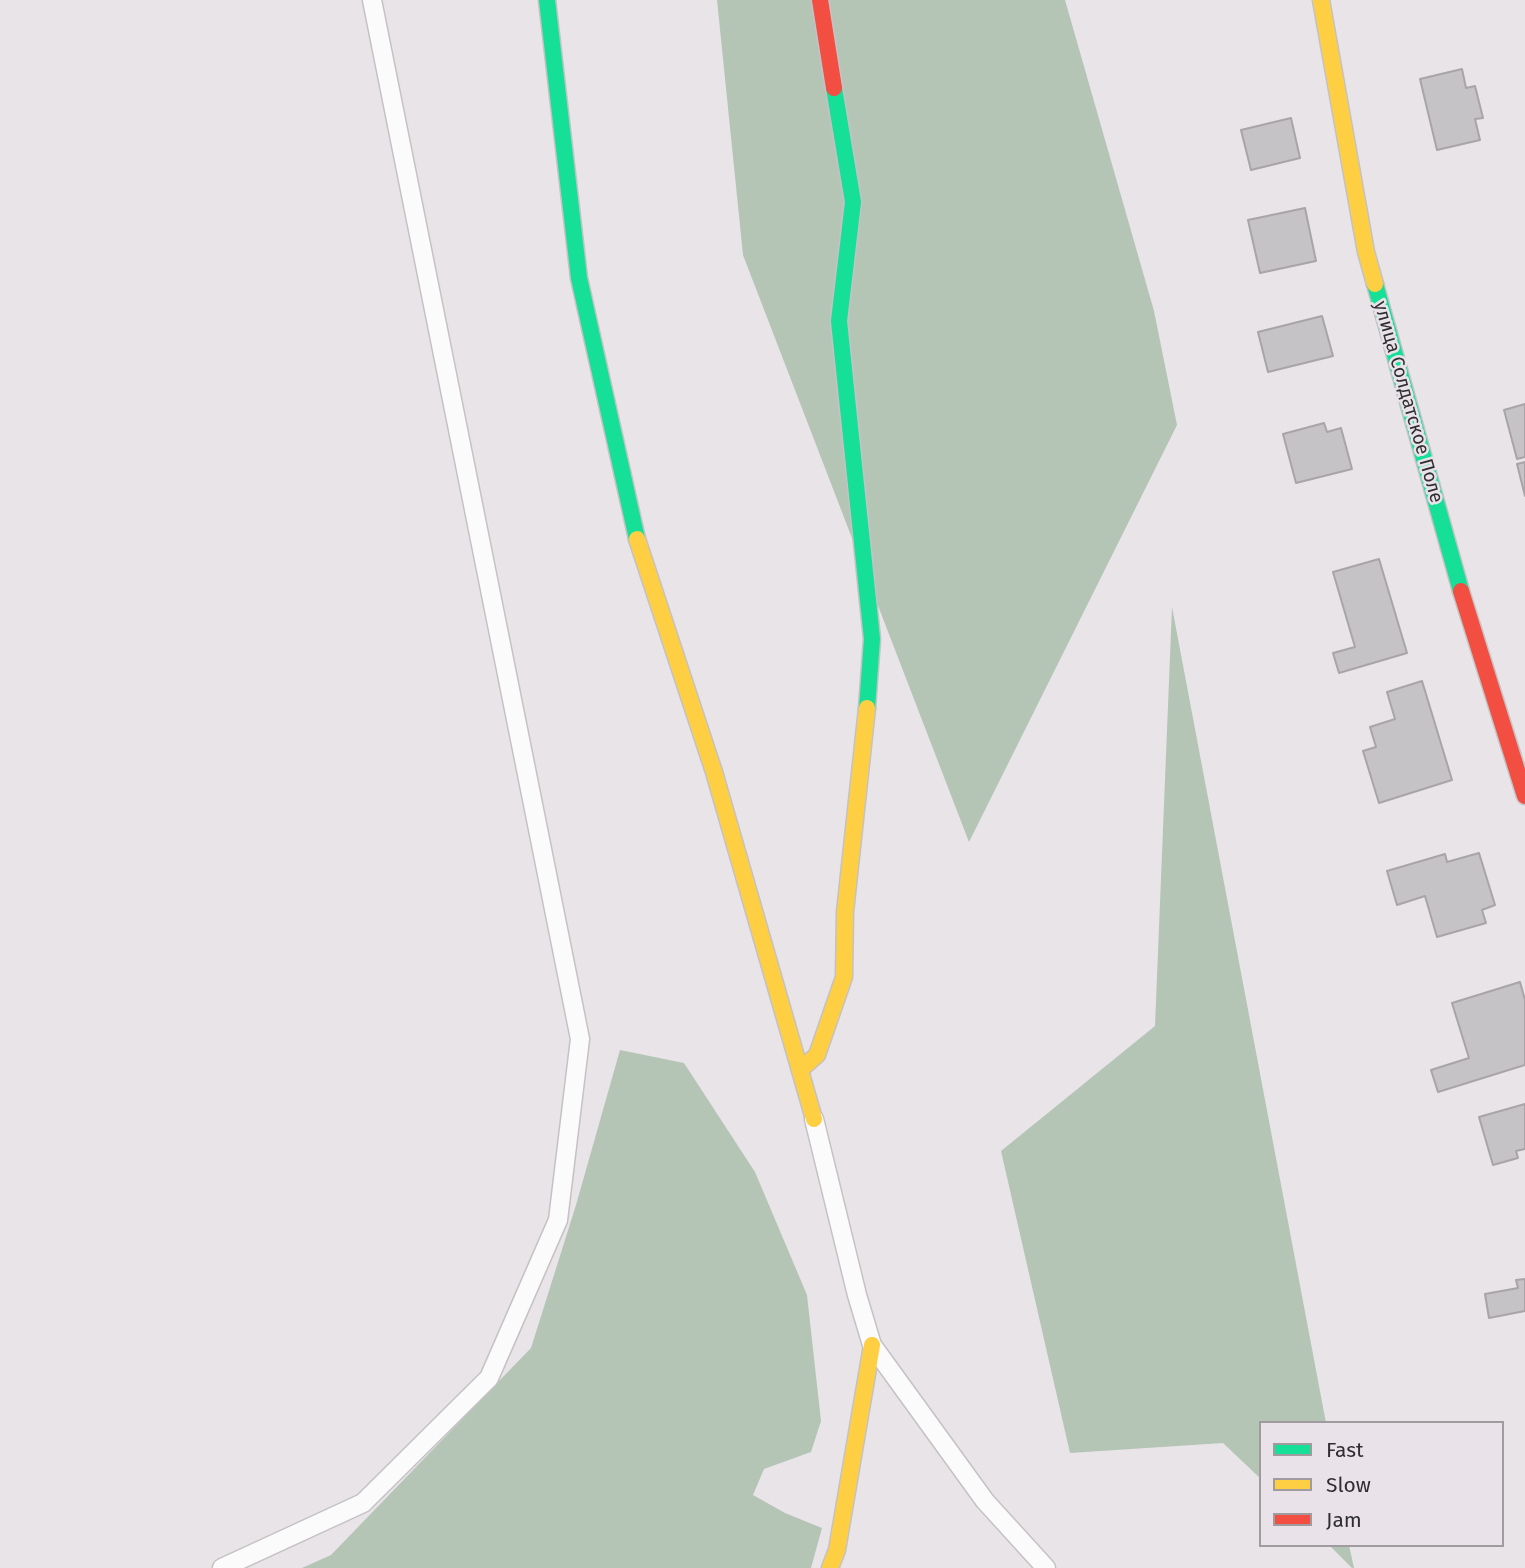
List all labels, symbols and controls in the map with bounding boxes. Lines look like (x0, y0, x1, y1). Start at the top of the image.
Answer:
street label: улица Солдатское Поле (1368, 298, 1448, 506)
legend (1259, 1421, 1504, 1547)
text: Fast (1326, 1437, 1364, 1463)
text: Slow (1326, 1472, 1371, 1498)
text: Jam (1326, 1507, 1362, 1533)

